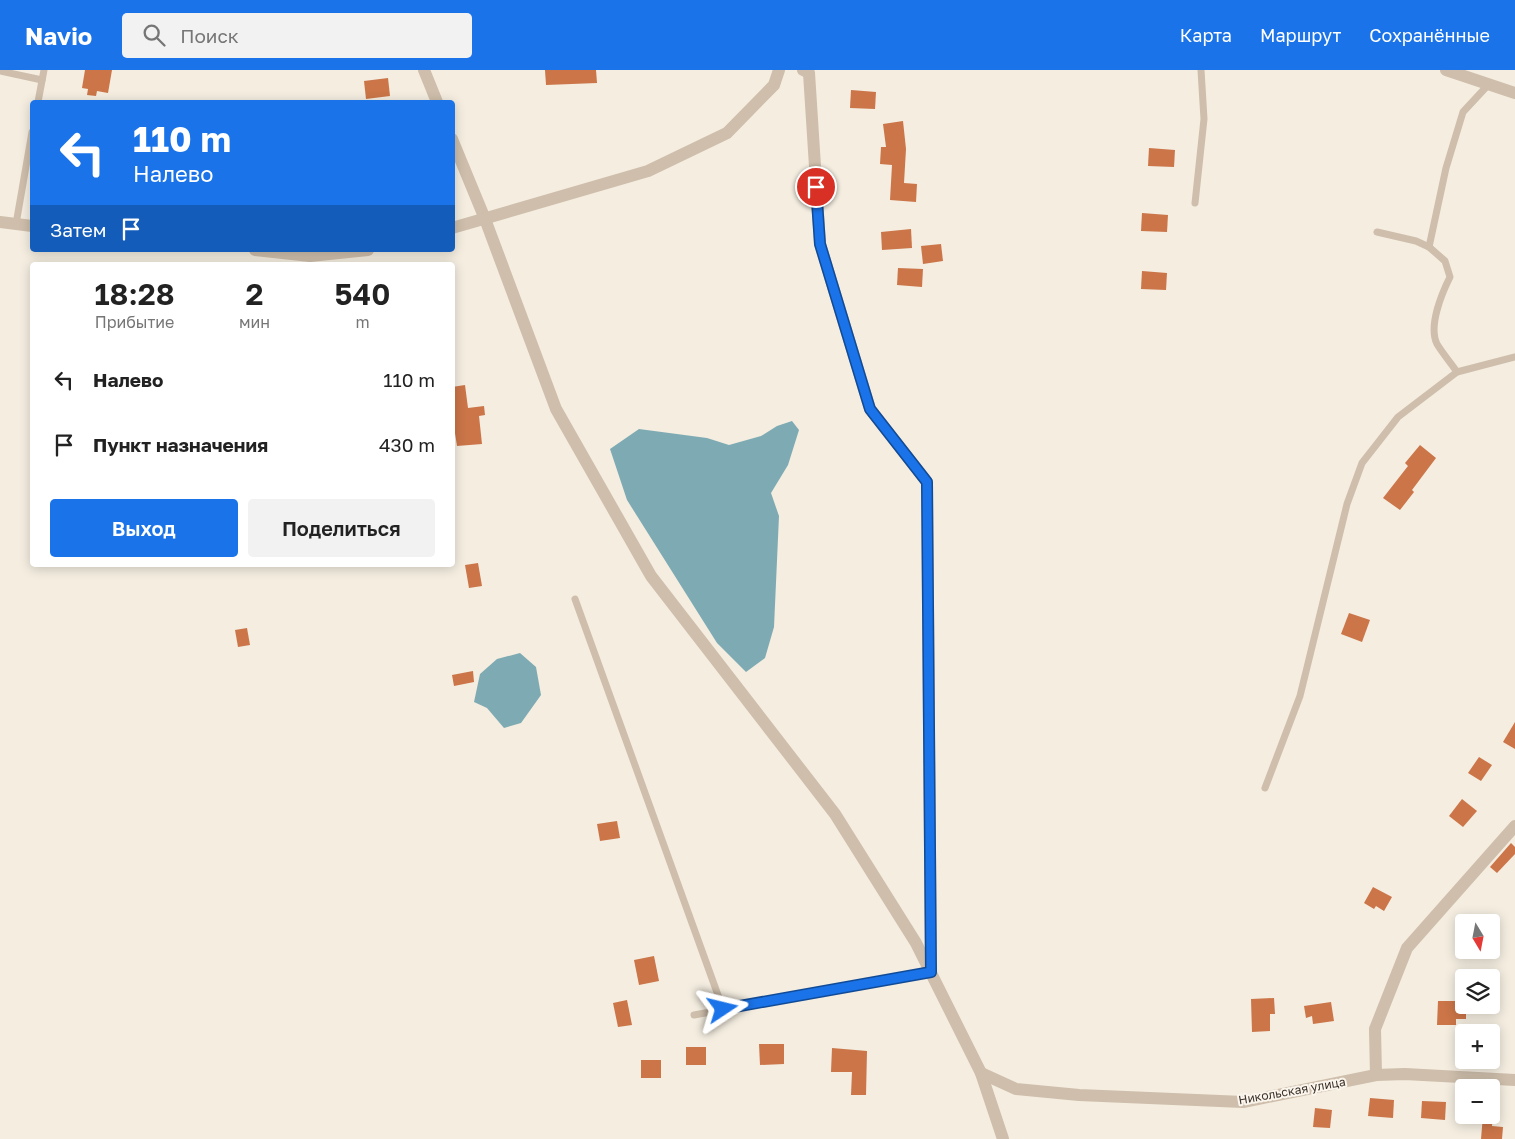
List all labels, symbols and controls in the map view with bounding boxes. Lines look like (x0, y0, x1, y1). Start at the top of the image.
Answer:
search box (122, 13, 472, 58)
text: Navio (25, 21, 92, 50)
icon: search (140, 21, 168, 49)
text: Поиск (180, 24, 239, 47)
text: Карта (1180, 24, 1232, 46)
text: Маршрут (1260, 24, 1341, 46)
text: Сохранённые (1369, 24, 1490, 46)
text: 110 m (133, 118, 231, 160)
icon: left (50, 120, 115, 185)
text: Налево (133, 160, 213, 187)
pin (795, 166, 837, 208)
icon: arrive (802, 173, 830, 201)
icon: arrive (117, 215, 145, 243)
text: Затем (50, 218, 107, 241)
text: 18:28 (94, 276, 175, 312)
text: 2 (246, 276, 264, 312)
text: 540 (335, 276, 391, 312)
text: Прибытие (95, 312, 174, 332)
text: мин (239, 312, 270, 332)
text: m (355, 312, 370, 332)
icon: left (50, 366, 78, 394)
text: Налево (93, 368, 163, 391)
text: 110 m (383, 368, 435, 391)
icon: arrive (50, 431, 78, 459)
text: Пункт назначения (93, 433, 268, 456)
text: 430 m (379, 433, 435, 456)
button: Выход (50, 499, 238, 557)
button: Поделиться (248, 499, 435, 557)
north arrow (1455, 914, 1500, 959)
map controls (1455, 914, 1500, 1124)
button: layers (1455, 969, 1500, 1014)
position arrow (696, 982, 748, 1034)
button: + (1455, 1024, 1500, 1069)
street label: Никольская улица (1237, 1074, 1347, 1107)
button: − (1455, 1079, 1500, 1124)

